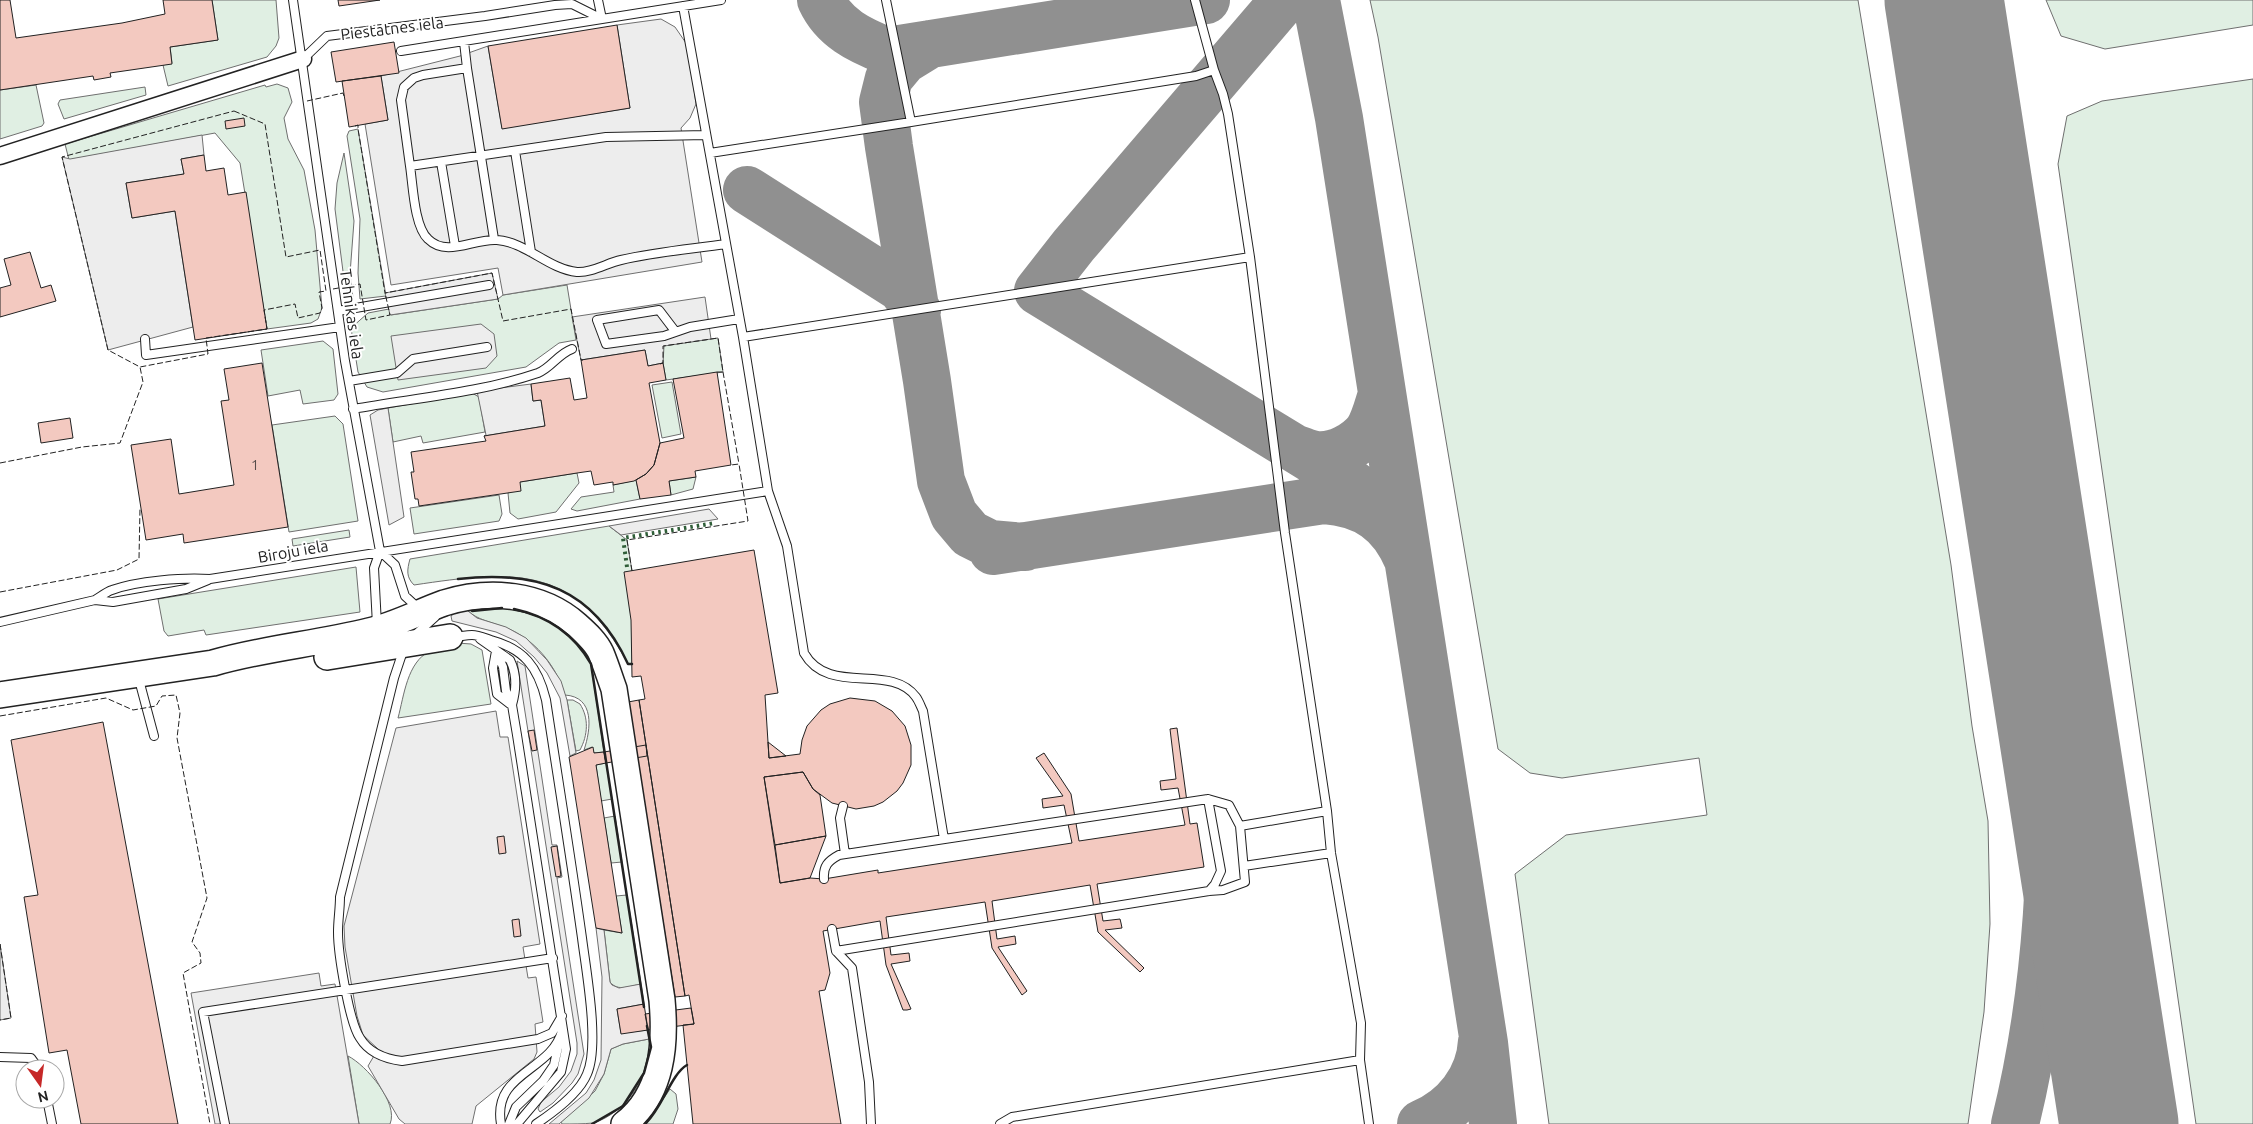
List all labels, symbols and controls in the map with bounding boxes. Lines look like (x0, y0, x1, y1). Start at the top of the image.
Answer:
street label: Piestātnes iela (339, 13, 445, 43)
street label: Tehnikas iela (337, 268, 367, 360)
house number: 1 (251, 457, 259, 473)
street label: Biroju iela (256, 536, 330, 566)
north arrow (15, 1059, 65, 1109)
text: N (36, 1088, 50, 1106)

